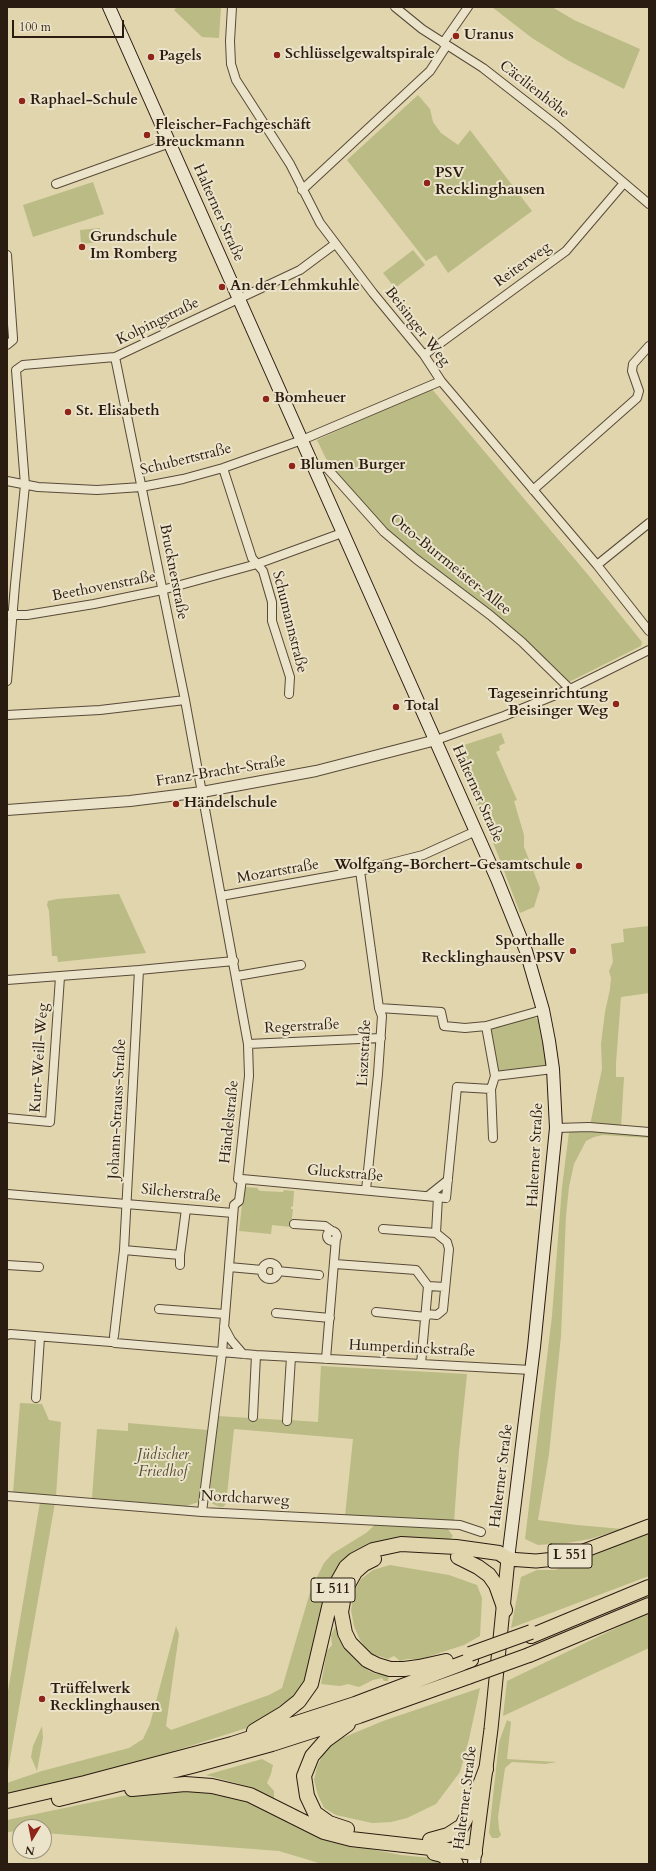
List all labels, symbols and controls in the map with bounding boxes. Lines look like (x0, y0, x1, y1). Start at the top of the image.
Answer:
scale bar (14, 12, 126, 38)
text: 100 m (19, 19, 51, 35)
place label: Uranus (464, 27, 514, 45)
marker: Uranus (451, 31, 461, 41)
place label: Schlüsselgewaltspirale (285, 46, 435, 64)
place label: Pagels (159, 48, 202, 66)
marker: Schlüsselgewaltspirale (272, 50, 282, 60)
marker: Pagels (146, 52, 156, 62)
street label: Cäcilienhöhe (495, 57, 573, 123)
place label: Raphael-Schule (30, 92, 138, 110)
marker: Raphael-Schule (17, 96, 27, 106)
place label: Fleischer-Fachgeschäft Breuckmann (155, 117, 311, 152)
marker: Fleischer-Fachgeschäft Breuckmann (142, 130, 152, 140)
street label: Halterner Straße (188, 162, 248, 264)
place label: PSV Recklinghausen (435, 165, 545, 200)
marker: PSV Recklinghausen (422, 178, 432, 188)
place label: Grundschule Im Romberg (90, 229, 177, 264)
street label: Reiterweg (491, 238, 555, 292)
marker: Grundschule Im Romberg (77, 242, 87, 252)
place label: An der Lehmkuhle (230, 278, 360, 296)
marker: An der Lehmkuhle (217, 282, 227, 292)
street label: Beisinger Weg (381, 284, 453, 370)
street label: Kolpingstraße (114, 294, 202, 350)
place label: Bomheuer (274, 390, 346, 408)
marker: Bomheuer (261, 394, 271, 404)
place label: St. Elisabeth (76, 403, 160, 421)
marker: St. Elisabeth (63, 407, 73, 417)
street label: Schubertstraße (139, 440, 233, 480)
place label: Blumen Burger (300, 457, 405, 475)
marker: Blumen Burger (287, 461, 297, 471)
street label: Otto-Burrmeister-Allee (386, 511, 514, 619)
street label: Brucknerstraße (155, 523, 191, 621)
street label: Beethovenstraße (51, 568, 157, 606)
street label: Schumannstraße (268, 569, 310, 675)
place label: Tageseinrichtung Beisinger Weg (487, 686, 608, 721)
place label: Total (404, 698, 439, 716)
marker: Tageseinrichtung Beisinger Weg (611, 699, 621, 709)
marker: Total (391, 702, 401, 712)
street label: Halterner Straße (447, 743, 507, 845)
street label: Franz-Bracht-Straße (155, 753, 287, 791)
place label: Händelschule (184, 795, 277, 813)
marker: Händelschule (171, 799, 181, 809)
street label: Mozartstraße (236, 856, 320, 888)
place label: Wolfgang-Borchert-Gesamtschule (334, 857, 571, 875)
marker: Wolfgang-Borchert-Gesamtschule (574, 861, 584, 871)
place label: Sporthalle Recklinghausen PSV (422, 933, 565, 968)
marker: Sporthalle Recklinghausen PSV (568, 946, 578, 956)
street label: Kurt-Weill-Weg (27, 1003, 53, 1113)
street label: Regerstraße (264, 1016, 340, 1038)
street label: Lisztstraße (354, 1019, 376, 1087)
street label: Johann-Strauss-Straße (105, 1038, 131, 1180)
street label: Händelstraße (217, 1079, 243, 1165)
street label: Halterner Straße (524, 1102, 548, 1208)
street label: Gluckstraße (306, 1162, 384, 1186)
street label: Silcherstraße (140, 1181, 222, 1207)
street label: Humperdinckstraße (348, 1337, 476, 1361)
street label: Halterner Straße (487, 1423, 517, 1529)
park label: Jüdischer Friedhof (137, 1447, 189, 1482)
street label: Nordcharweg (200, 1488, 290, 1510)
road number: L 551 (548, 1544, 592, 1568)
road number: L 511 (311, 1578, 355, 1602)
place label: Trüffelwerk Recklinghausen (50, 1681, 160, 1716)
marker: Trüffelwerk Recklinghausen (37, 1694, 47, 1704)
street label: Halterner Straße (451, 1745, 481, 1851)
north arrow (12, 1819, 52, 1859)
text: N (24, 1842, 36, 1859)

